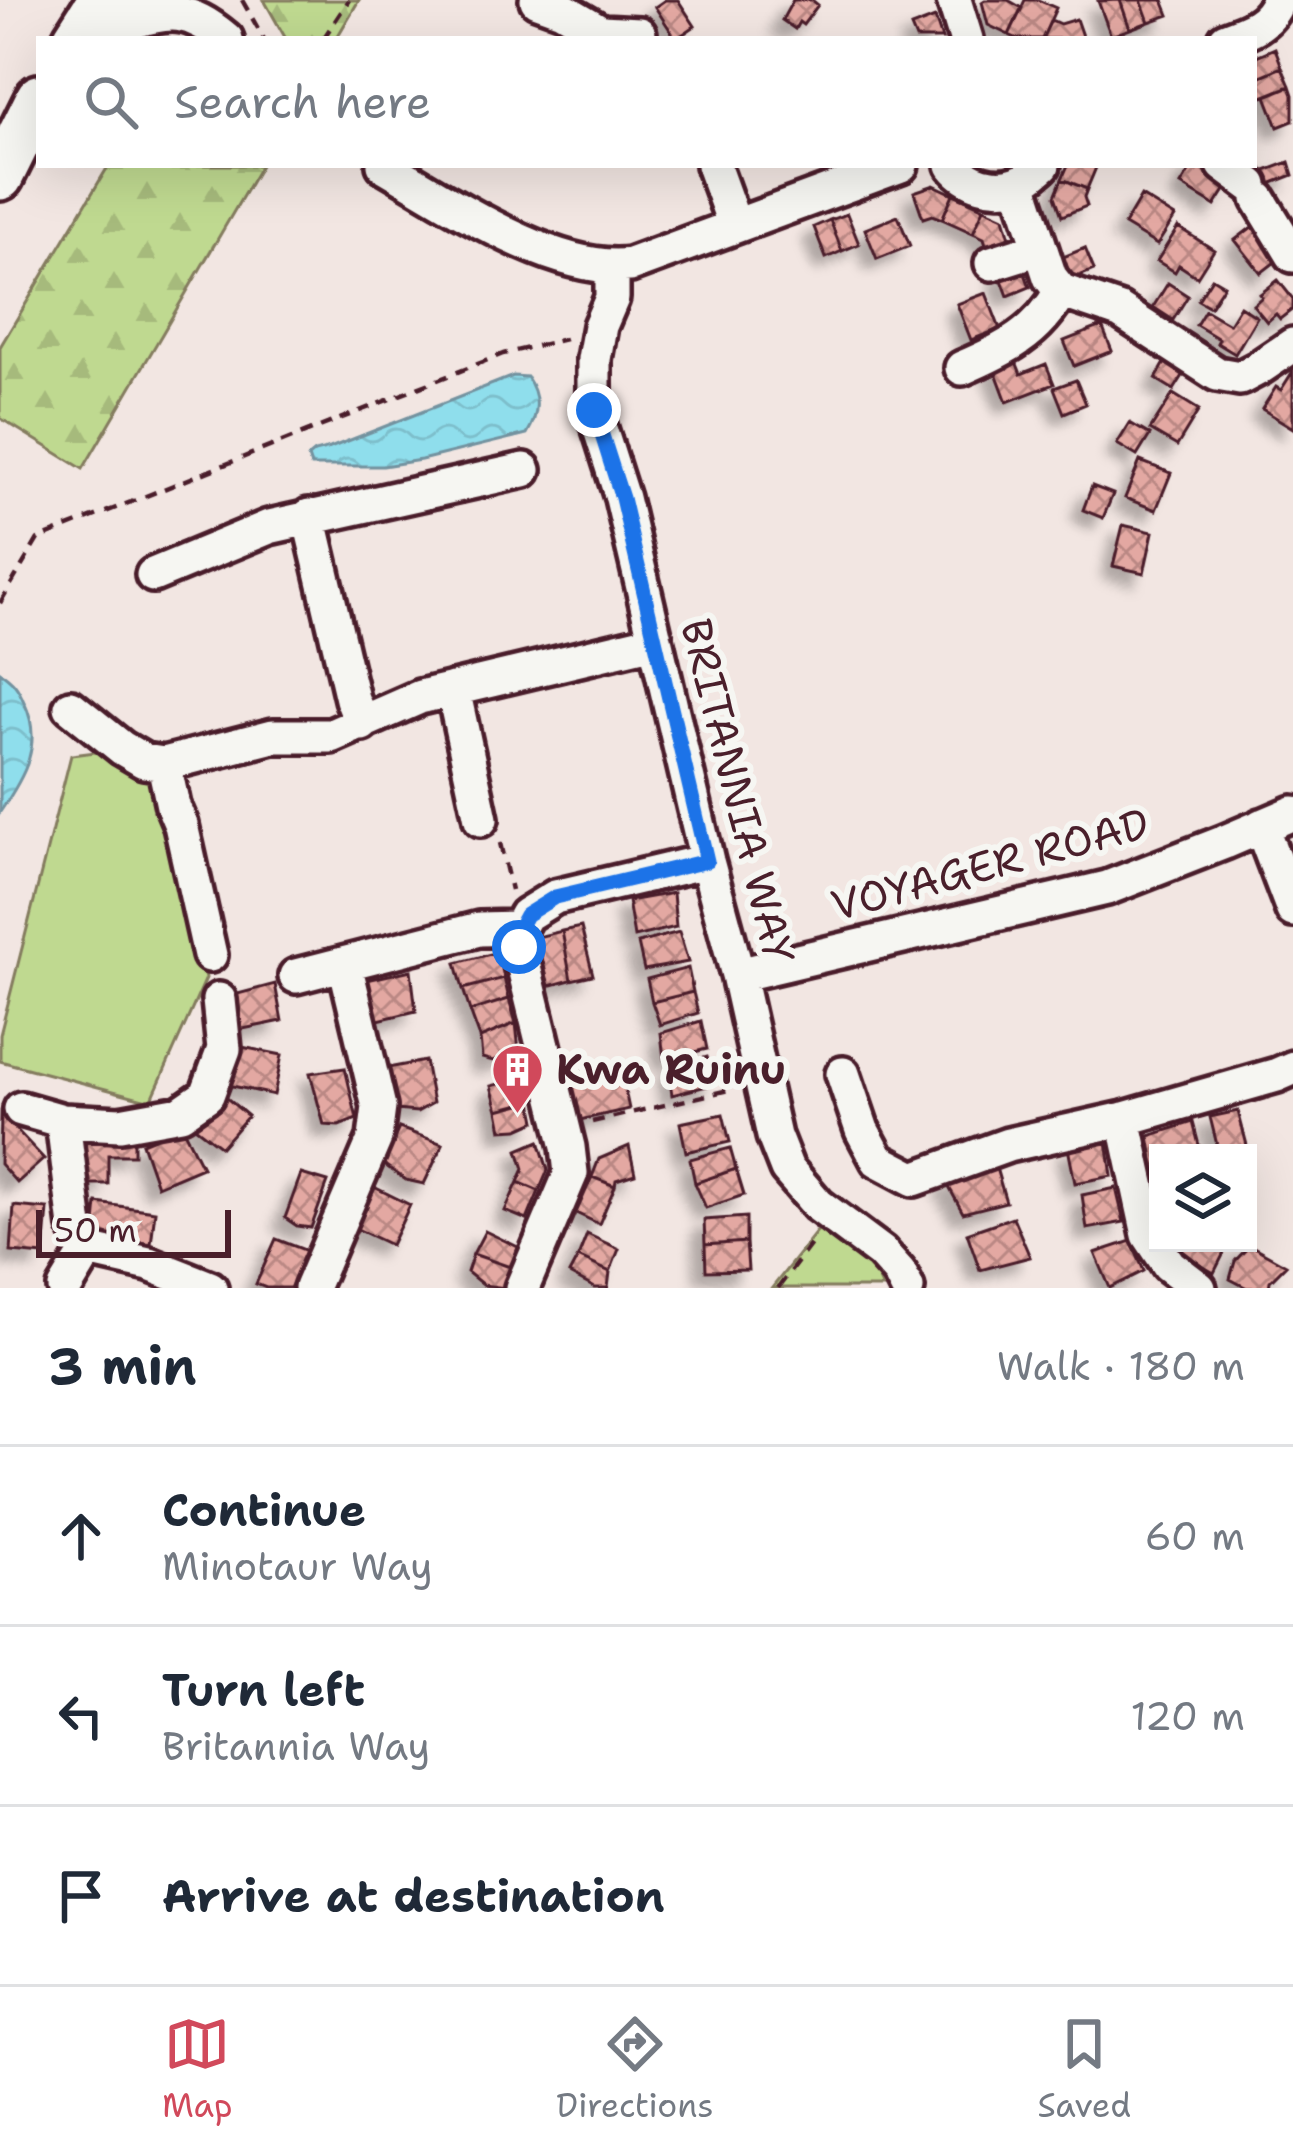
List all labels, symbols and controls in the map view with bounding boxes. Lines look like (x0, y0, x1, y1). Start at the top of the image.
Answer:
search box (36, 36, 1257, 168)
icon: search (78, 69, 144, 135)
text: Search here (174, 72, 431, 132)
route end (567, 383, 621, 437)
street label: BRITANNIA WAY (668, 613, 808, 969)
street label: VOYAGER ROAD (825, 795, 1155, 933)
route start (492, 920, 546, 974)
building icon: Kwa Ruinu (489, 1041, 545, 1115)
place label: Kwa Ruinu (556, 1041, 786, 1097)
map controls (1149, 1144, 1257, 1252)
button: layers (1149, 1144, 1257, 1252)
scale bar (36, 1204, 231, 1257)
text: 50 m (54, 1208, 137, 1253)
text: 3 min (48, 1332, 197, 1400)
text: Walk · 180 m (997, 1340, 1245, 1392)
text: Continue (162, 1480, 366, 1540)
icon: ahead (48, 1503, 114, 1569)
text: 60 m (1145, 1510, 1245, 1562)
text: Minotaur Way (162, 1540, 433, 1592)
text: Turn left (162, 1660, 365, 1720)
icon: left (48, 1683, 114, 1749)
text: 120 m (1130, 1690, 1245, 1742)
text: Britannia Way (162, 1720, 430, 1772)
icon: arrive (48, 1863, 114, 1929)
text: Arrive at destination (162, 1866, 665, 1926)
tab: Map (162, 2011, 233, 2128)
tab: Directions (556, 2011, 714, 2128)
tab: Saved (1037, 2011, 1131, 2128)

